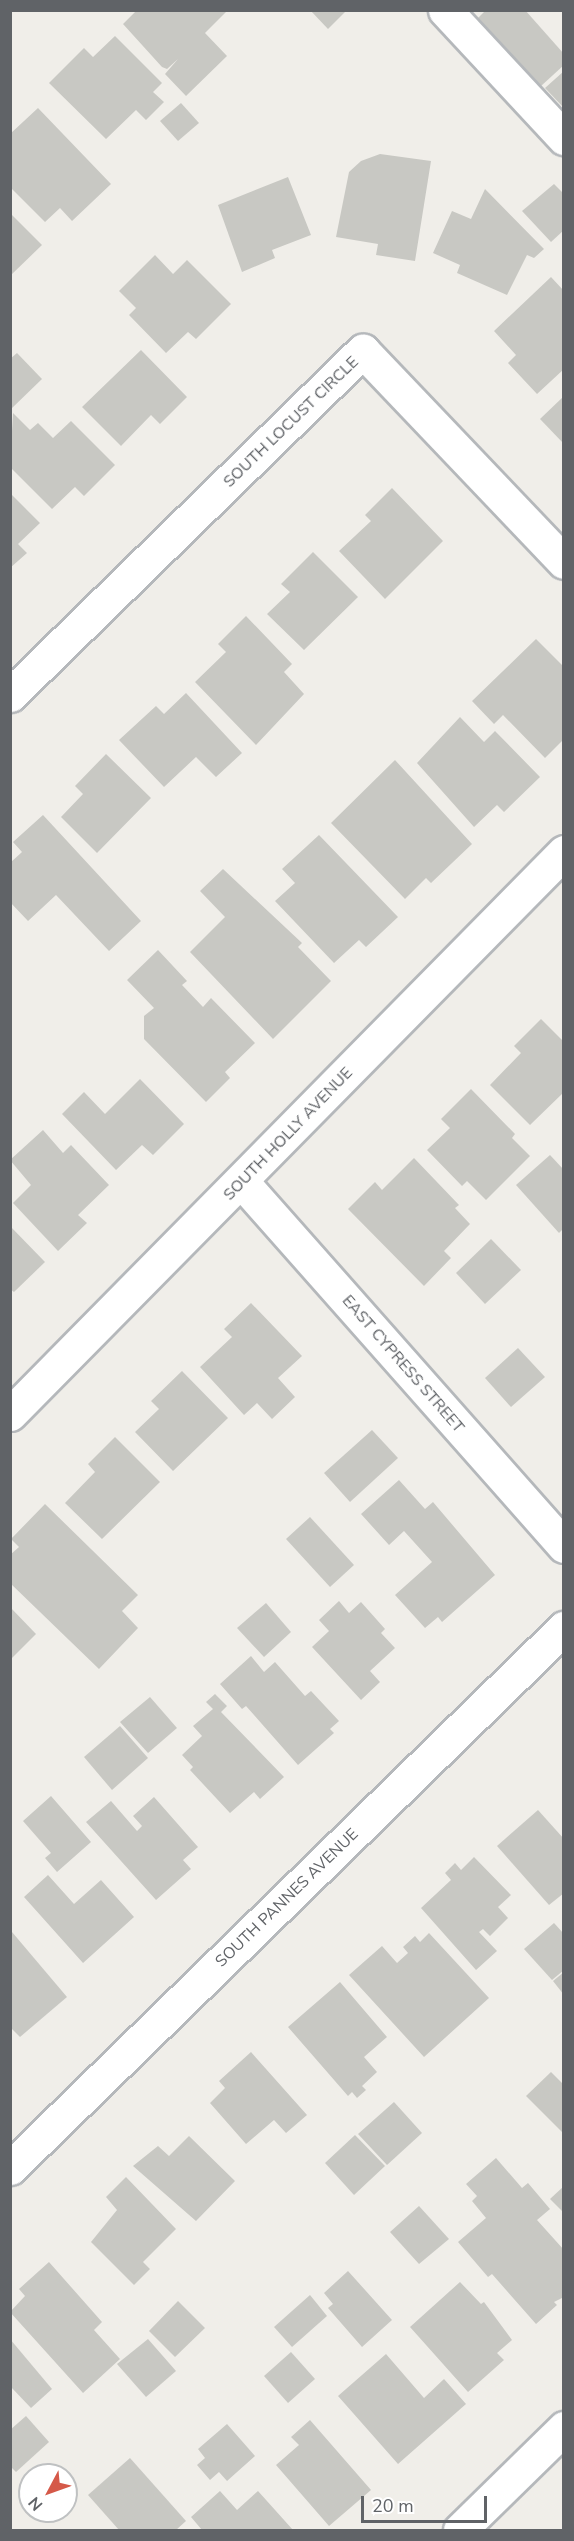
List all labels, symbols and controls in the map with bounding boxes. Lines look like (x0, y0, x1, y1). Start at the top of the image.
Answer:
street label: SOUTH LOCUST CIRCLE (220, 353, 362, 491)
street label: SOUTH HOLLY AVENUE (220, 1064, 356, 1204)
street label: EAST CYPRESS STREET (338, 1291, 468, 1437)
street label: SOUTH PANNES AVENUE (212, 1825, 362, 1971)
north arrow (18, 2463, 78, 2523)
scale bar (364, 2484, 490, 2522)
text: N (24, 2492, 48, 2515)
text: 20 m (372, 2494, 414, 2518)

